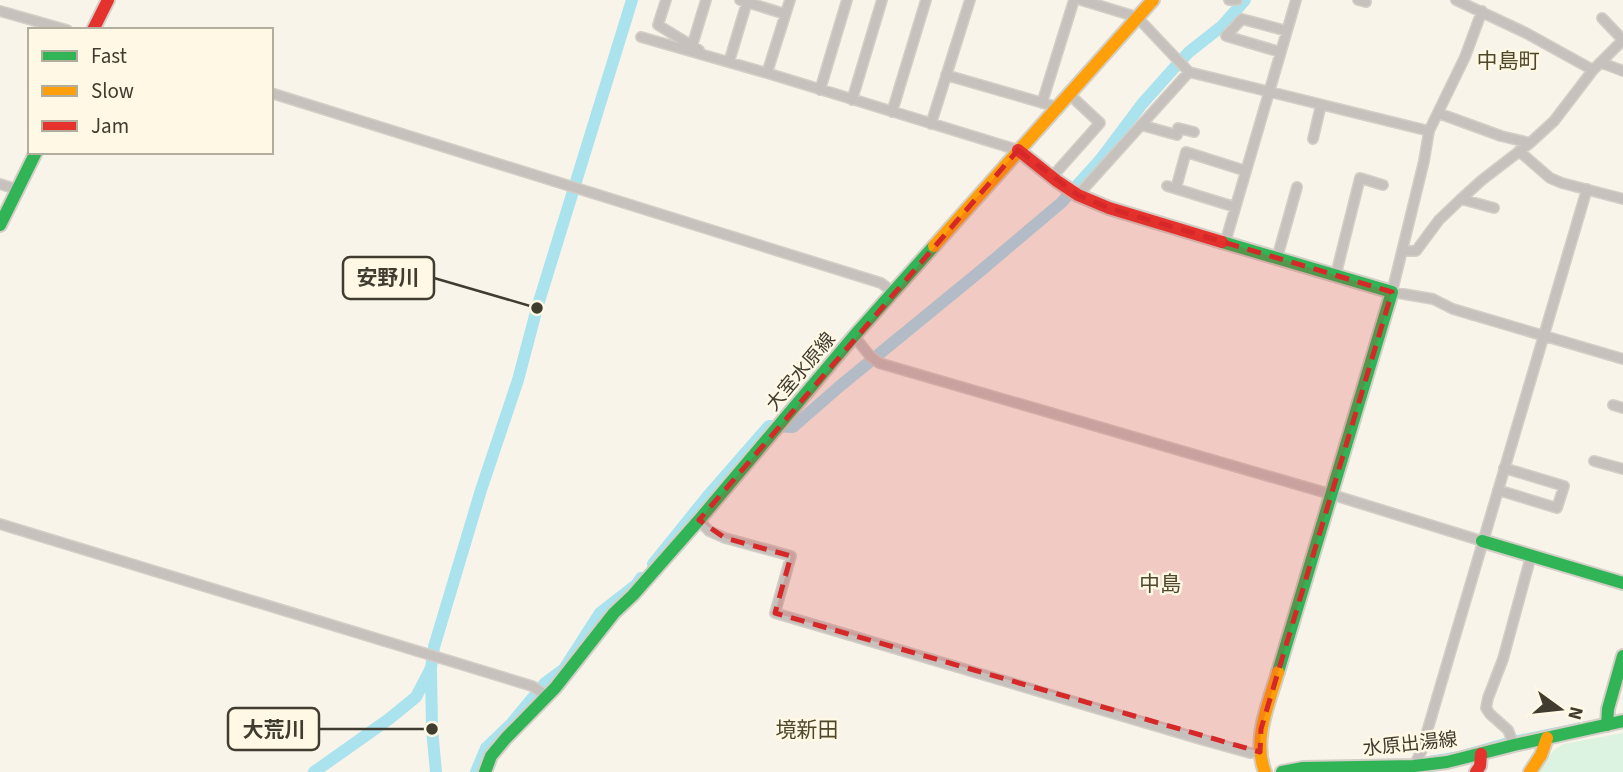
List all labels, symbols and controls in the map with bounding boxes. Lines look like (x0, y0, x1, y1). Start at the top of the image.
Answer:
legend (28, 28, 273, 154)
text: Fast (91, 41, 127, 71)
district label: 中島町 (1477, 46, 1540, 76)
text: Slow (91, 76, 134, 106)
text: Jam (91, 111, 129, 141)
callout: 安野川 (343, 257, 434, 299)
text: 安野川 (357, 263, 420, 293)
street label: 大室水原線 (760, 327, 842, 417)
district label: 中島 (1139, 569, 1181, 599)
north arrow (1525, 674, 1595, 744)
text: N (1560, 703, 1590, 723)
callout: 大荒川 (228, 708, 319, 750)
text: 大荒川 (243, 715, 306, 745)
district label: 境新田 (776, 715, 839, 745)
street label: 水原出湯線 (1361, 726, 1459, 763)

